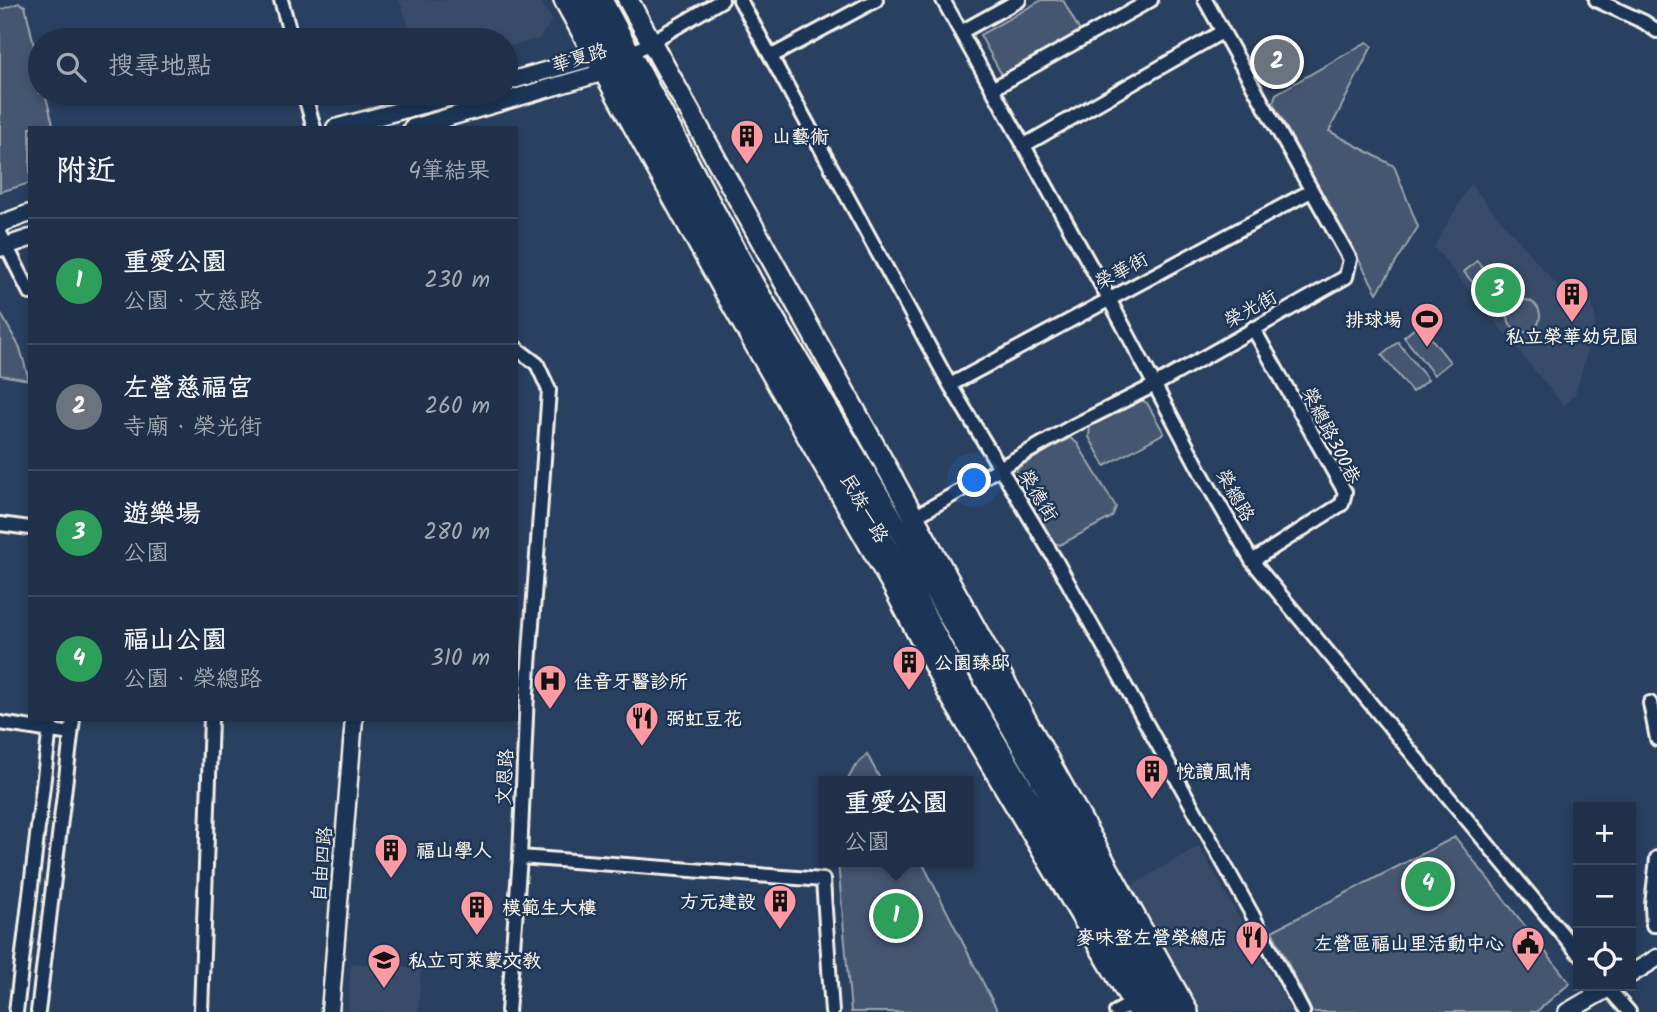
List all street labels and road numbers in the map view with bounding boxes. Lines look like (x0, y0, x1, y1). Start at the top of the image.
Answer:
street label: 華夏路 (548, 36, 611, 82)
street label: 榮華街 (1090, 245, 1154, 298)
street label: 榮光街 (1219, 283, 1283, 337)
street label: 榮總路300巷 (1293, 382, 1368, 490)
street label: 榮德街 (1010, 464, 1065, 528)
street label: 榮總路 (1207, 464, 1262, 528)
street label: 民族一路 (831, 469, 895, 549)
street label: 文恩路 (490, 748, 522, 806)
street label: 自由四路 (305, 825, 341, 903)

